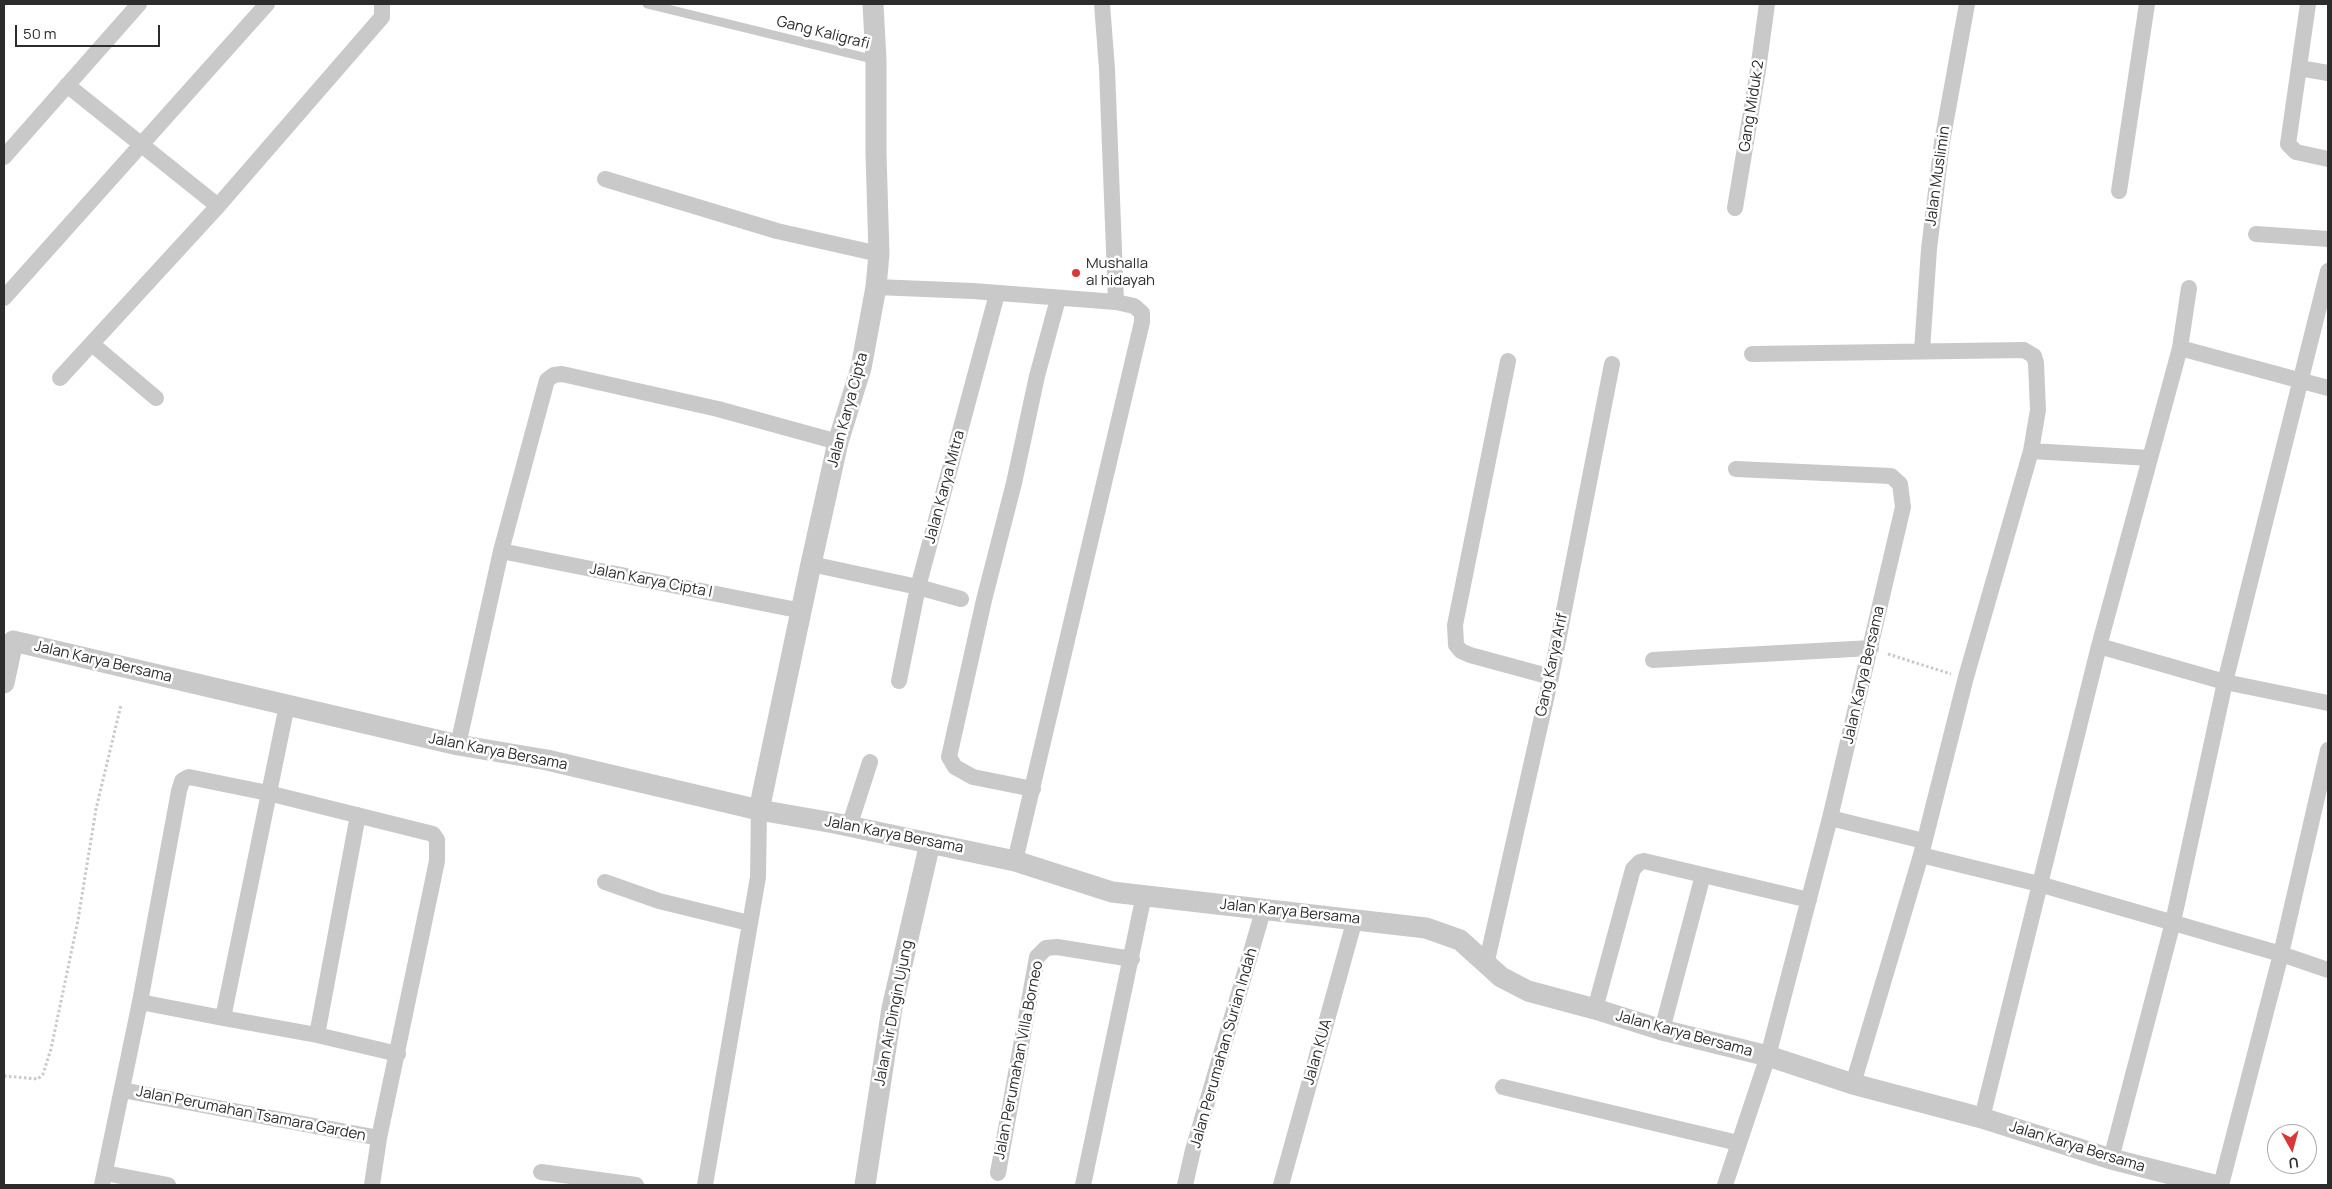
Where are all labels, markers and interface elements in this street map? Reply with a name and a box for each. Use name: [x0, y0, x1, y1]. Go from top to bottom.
street label: Gang Kaligrafi: [775, 13, 871, 53]
scale bar: [18, 15, 162, 47]
text: 50 m: [23, 23, 57, 44]
street label: Gang Miduk 2: [1736, 59, 1768, 153]
street label: Jalan Muslimin: [1922, 125, 1954, 227]
place label: Mushalla al hidayah: [1086, 255, 1155, 290]
marker: Mushalla al hidayah: [1070, 267, 1082, 279]
street label: Jalan Karya Cipta: [824, 351, 872, 469]
street label: Jalan Karya Mitra: [921, 429, 969, 545]
street label: Jalan Karya Cipta I: [588, 560, 714, 602]
street label: Jalan Karya Bersama: [1839, 604, 1889, 746]
street label: Gang Karya Arif: [1532, 612, 1572, 718]
street label: Jalan Karya Bersama: [32, 637, 174, 687]
street label: Jalan Karya Bersama: [427, 730, 569, 774]
street label: Jalan Karya Bersama: [823, 813, 965, 857]
street label: Jalan Karya Bersama: [1219, 896, 1361, 928]
street label: Jalan Air Dingin Ujung: [871, 939, 917, 1087]
street label: Jalan Perumahan Surian Indah: [1187, 946, 1261, 1150]
street label: Jalan Perumahan Villa Borneo: [991, 959, 1047, 1161]
street label: Jalan Karya Bersama: [1614, 1007, 1754, 1061]
street label: Jalan KUA: [1300, 1017, 1336, 1087]
street label: Jalan Perumahan Tsamara Garden: [135, 1083, 367, 1145]
street label: Jalan Karya Bersama: [2007, 1118, 2147, 1176]
north arrow: [2267, 1124, 2317, 1174]
text: U: [2288, 1153, 2300, 1173]

